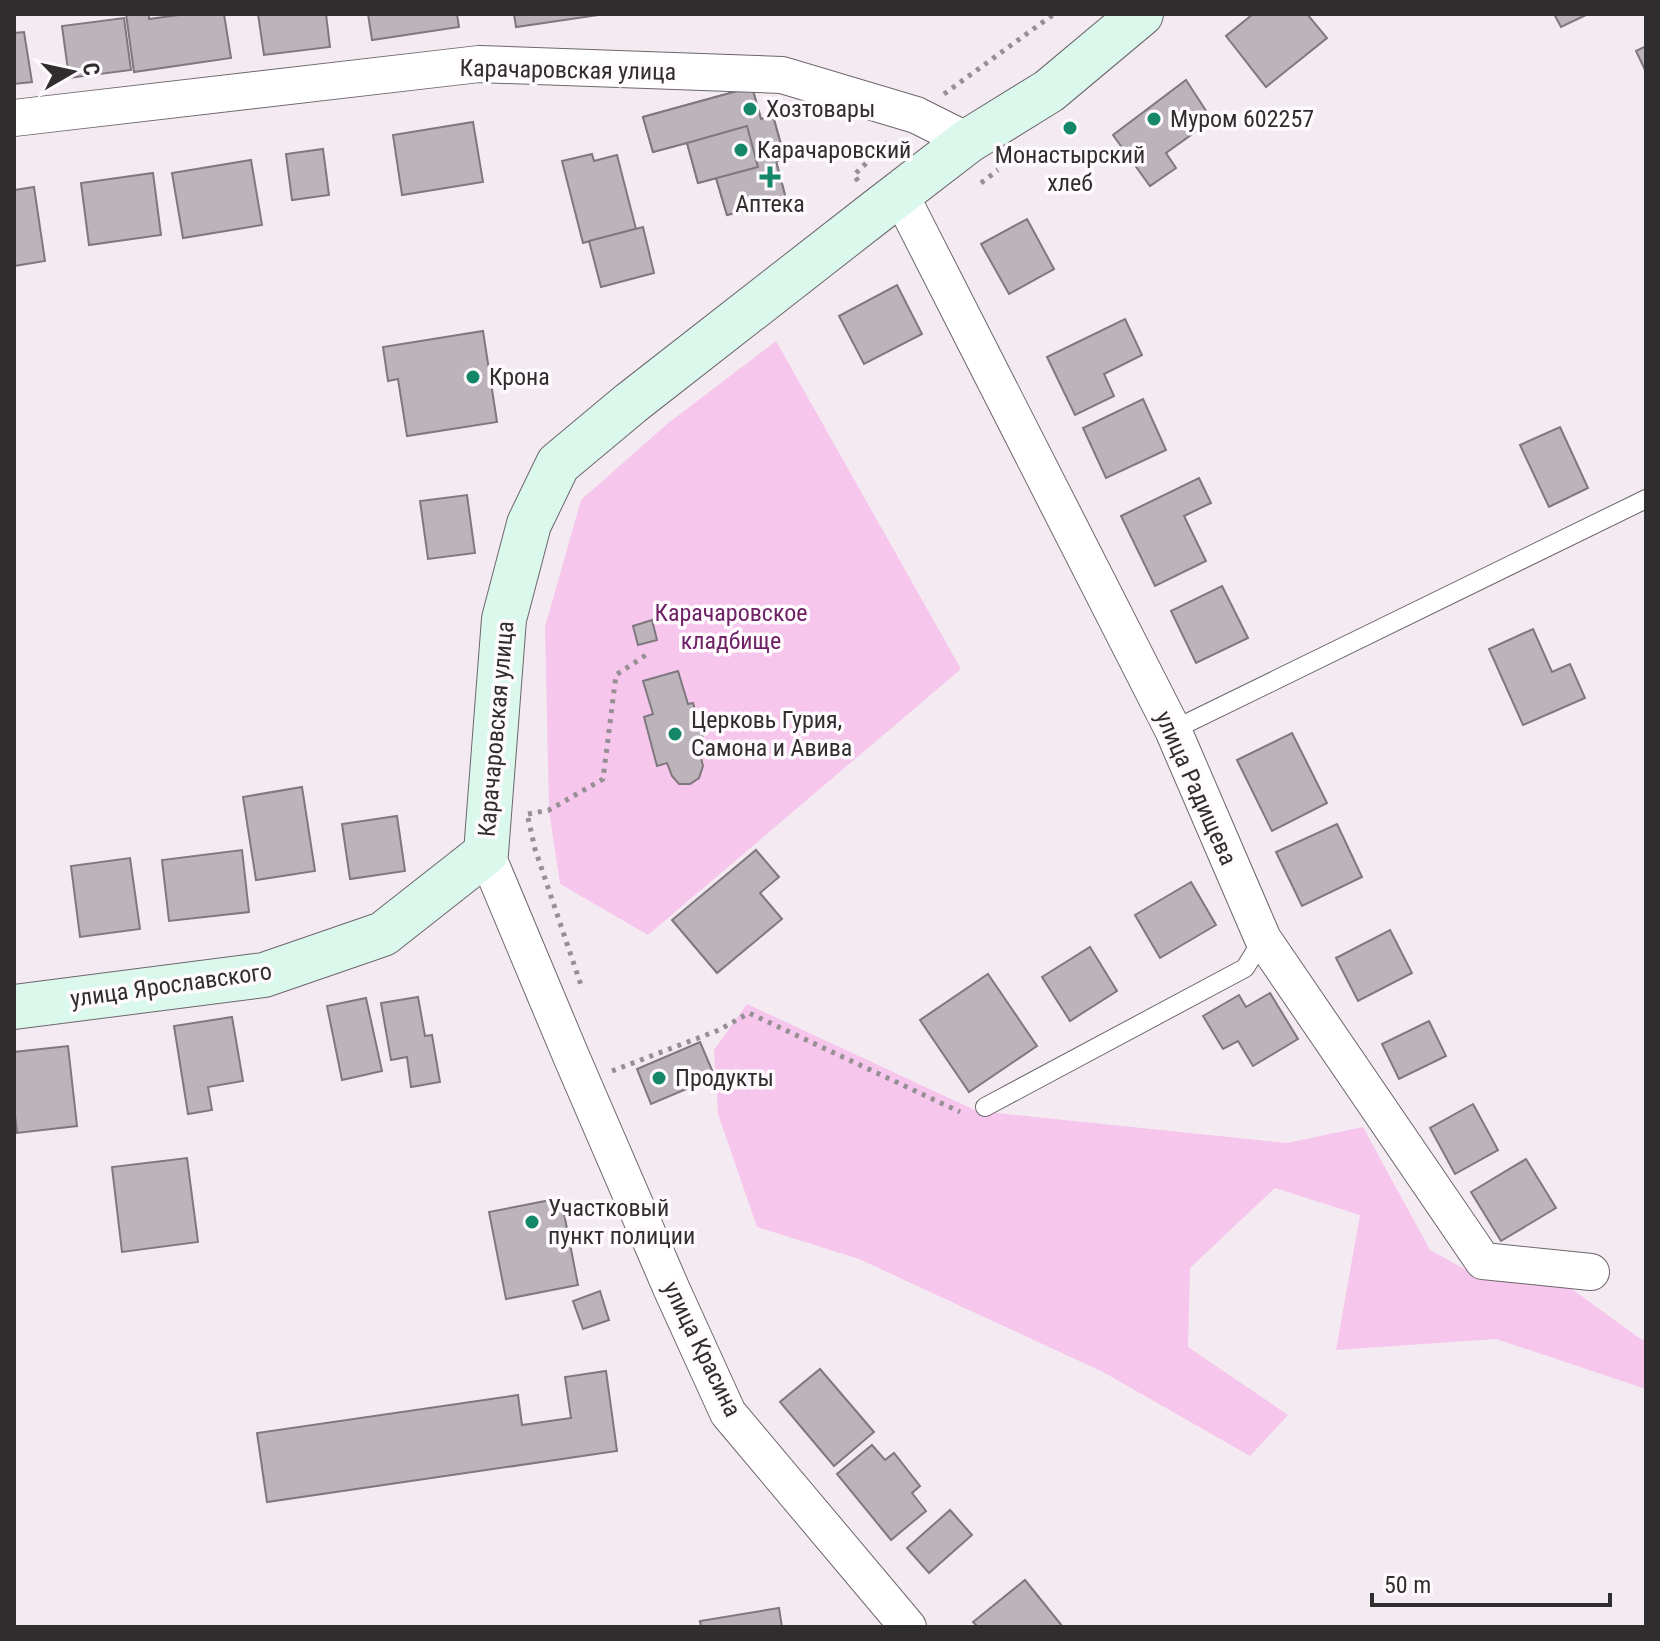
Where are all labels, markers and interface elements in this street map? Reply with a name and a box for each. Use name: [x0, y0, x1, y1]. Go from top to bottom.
north arrow: [32, 32, 112, 112]
street label: Карачаровская улица: [460, 54, 676, 86]
text: С: [78, 61, 105, 77]
place label: Хозтовары: [766, 95, 875, 123]
marker: Хозтовары: [741, 100, 759, 118]
place label: Муром 602257: [1170, 105, 1314, 133]
marker: Муром 602257: [1145, 110, 1163, 128]
marker: Монастырский хлеб: [1061, 119, 1079, 137]
place label: Карачаровский: [757, 136, 911, 164]
marker: Карачаровский: [732, 141, 750, 159]
place label: Монастырский хлеб: [995, 141, 1145, 197]
marker: Аптека: [761, 168, 779, 186]
place label: Аптека: [735, 190, 805, 218]
place label: Крона: [489, 363, 550, 391]
marker: Крона: [464, 368, 482, 386]
park label: Карачаровское кладбище: [655, 599, 807, 655]
street label: Карачаровская улица: [473, 620, 519, 838]
place label: Церковь Гурия, Самона и Авива: [691, 706, 852, 762]
street label: улица Радищева: [1150, 707, 1242, 869]
marker: Церковь Гурия, Самона и Авива: [666, 725, 684, 743]
street label: улица Ярославского: [69, 957, 273, 1013]
place label: Продукты: [675, 1064, 774, 1092]
marker: Продукты: [650, 1069, 668, 1087]
place label: Участковый пункт полиции: [548, 1194, 695, 1250]
marker: Участковый пункт полиции: [523, 1213, 541, 1231]
street label: улица Красина: [657, 1277, 747, 1421]
scale bar: [1372, 1557, 1610, 1607]
text: 50 m: [1384, 1571, 1431, 1599]

